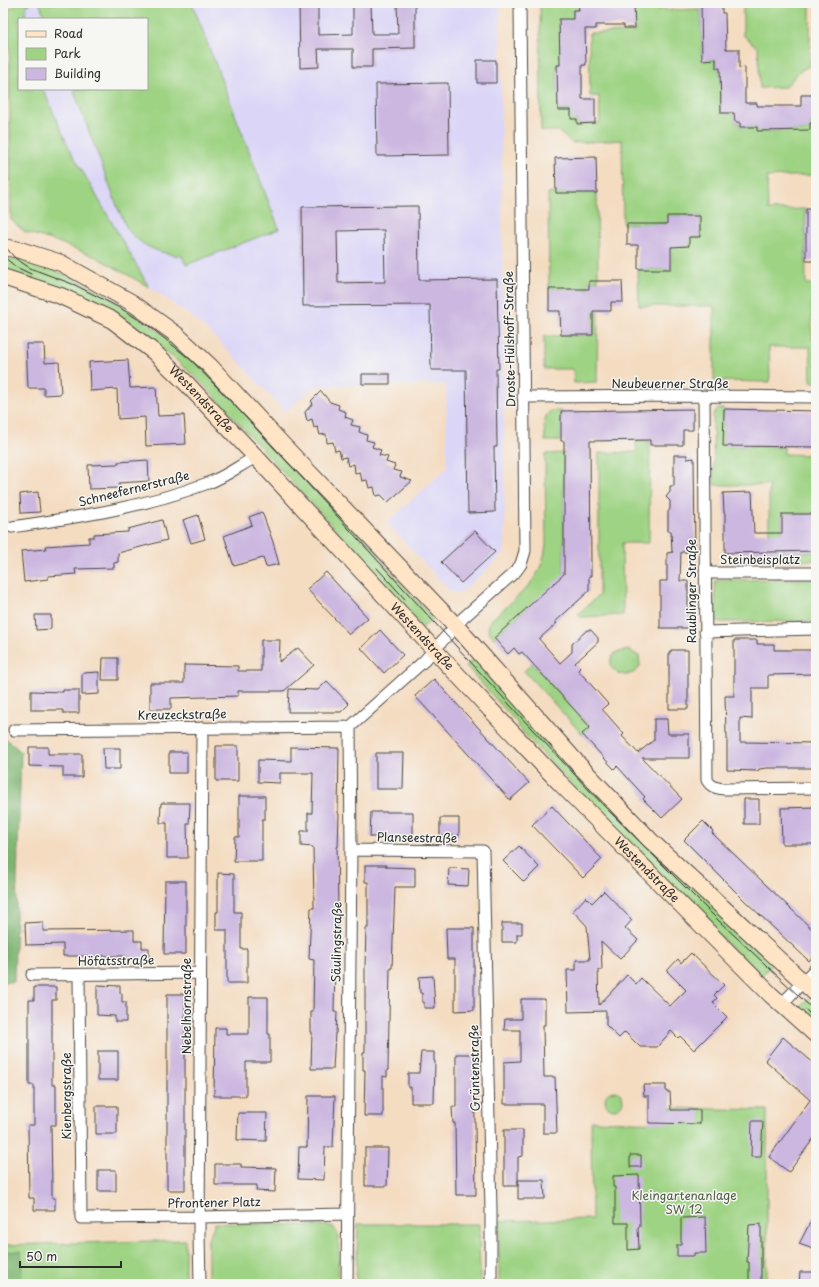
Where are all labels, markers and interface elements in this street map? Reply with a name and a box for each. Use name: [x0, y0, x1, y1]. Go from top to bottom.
legend: [18, 18, 148, 90]
text: Road: [54, 24, 83, 42]
text: Park: [54, 44, 81, 62]
text: Building: [54, 64, 101, 82]
street label: Droste-Hülshoff-Straße: [499, 271, 519, 407]
street label: Westendstraße: [165, 361, 238, 436]
street label: Neubeuerner Straße: [611, 374, 729, 392]
street label: Schneefernerstraße: [76, 466, 191, 511]
street label: Raublinger Straße: [682, 539, 700, 643]
street label: Steinbeisplatz: [720, 550, 800, 568]
street label: Westendstraße: [387, 598, 459, 674]
street label: Kreuzeckstraße: [137, 704, 227, 724]
street label: Planseestraße: [377, 827, 457, 847]
street label: Westendstraße: [610, 832, 684, 906]
street label: Säulingstraße: [326, 902, 346, 982]
street label: Höfatsstraße: [78, 950, 154, 970]
street label: Nebelhornstraße: [177, 958, 195, 1054]
street label: Grüntenstraße: [464, 1025, 484, 1111]
street label: Kienbergstraße: [57, 1052, 75, 1140]
park label: Kleingartenanlage SW 12: [631, 1186, 737, 1218]
street label: Pfrontener Platz: [167, 1192, 261, 1212]
scale bar: [20, 1243, 121, 1269]
text: 50 m: [26, 1247, 57, 1265]

